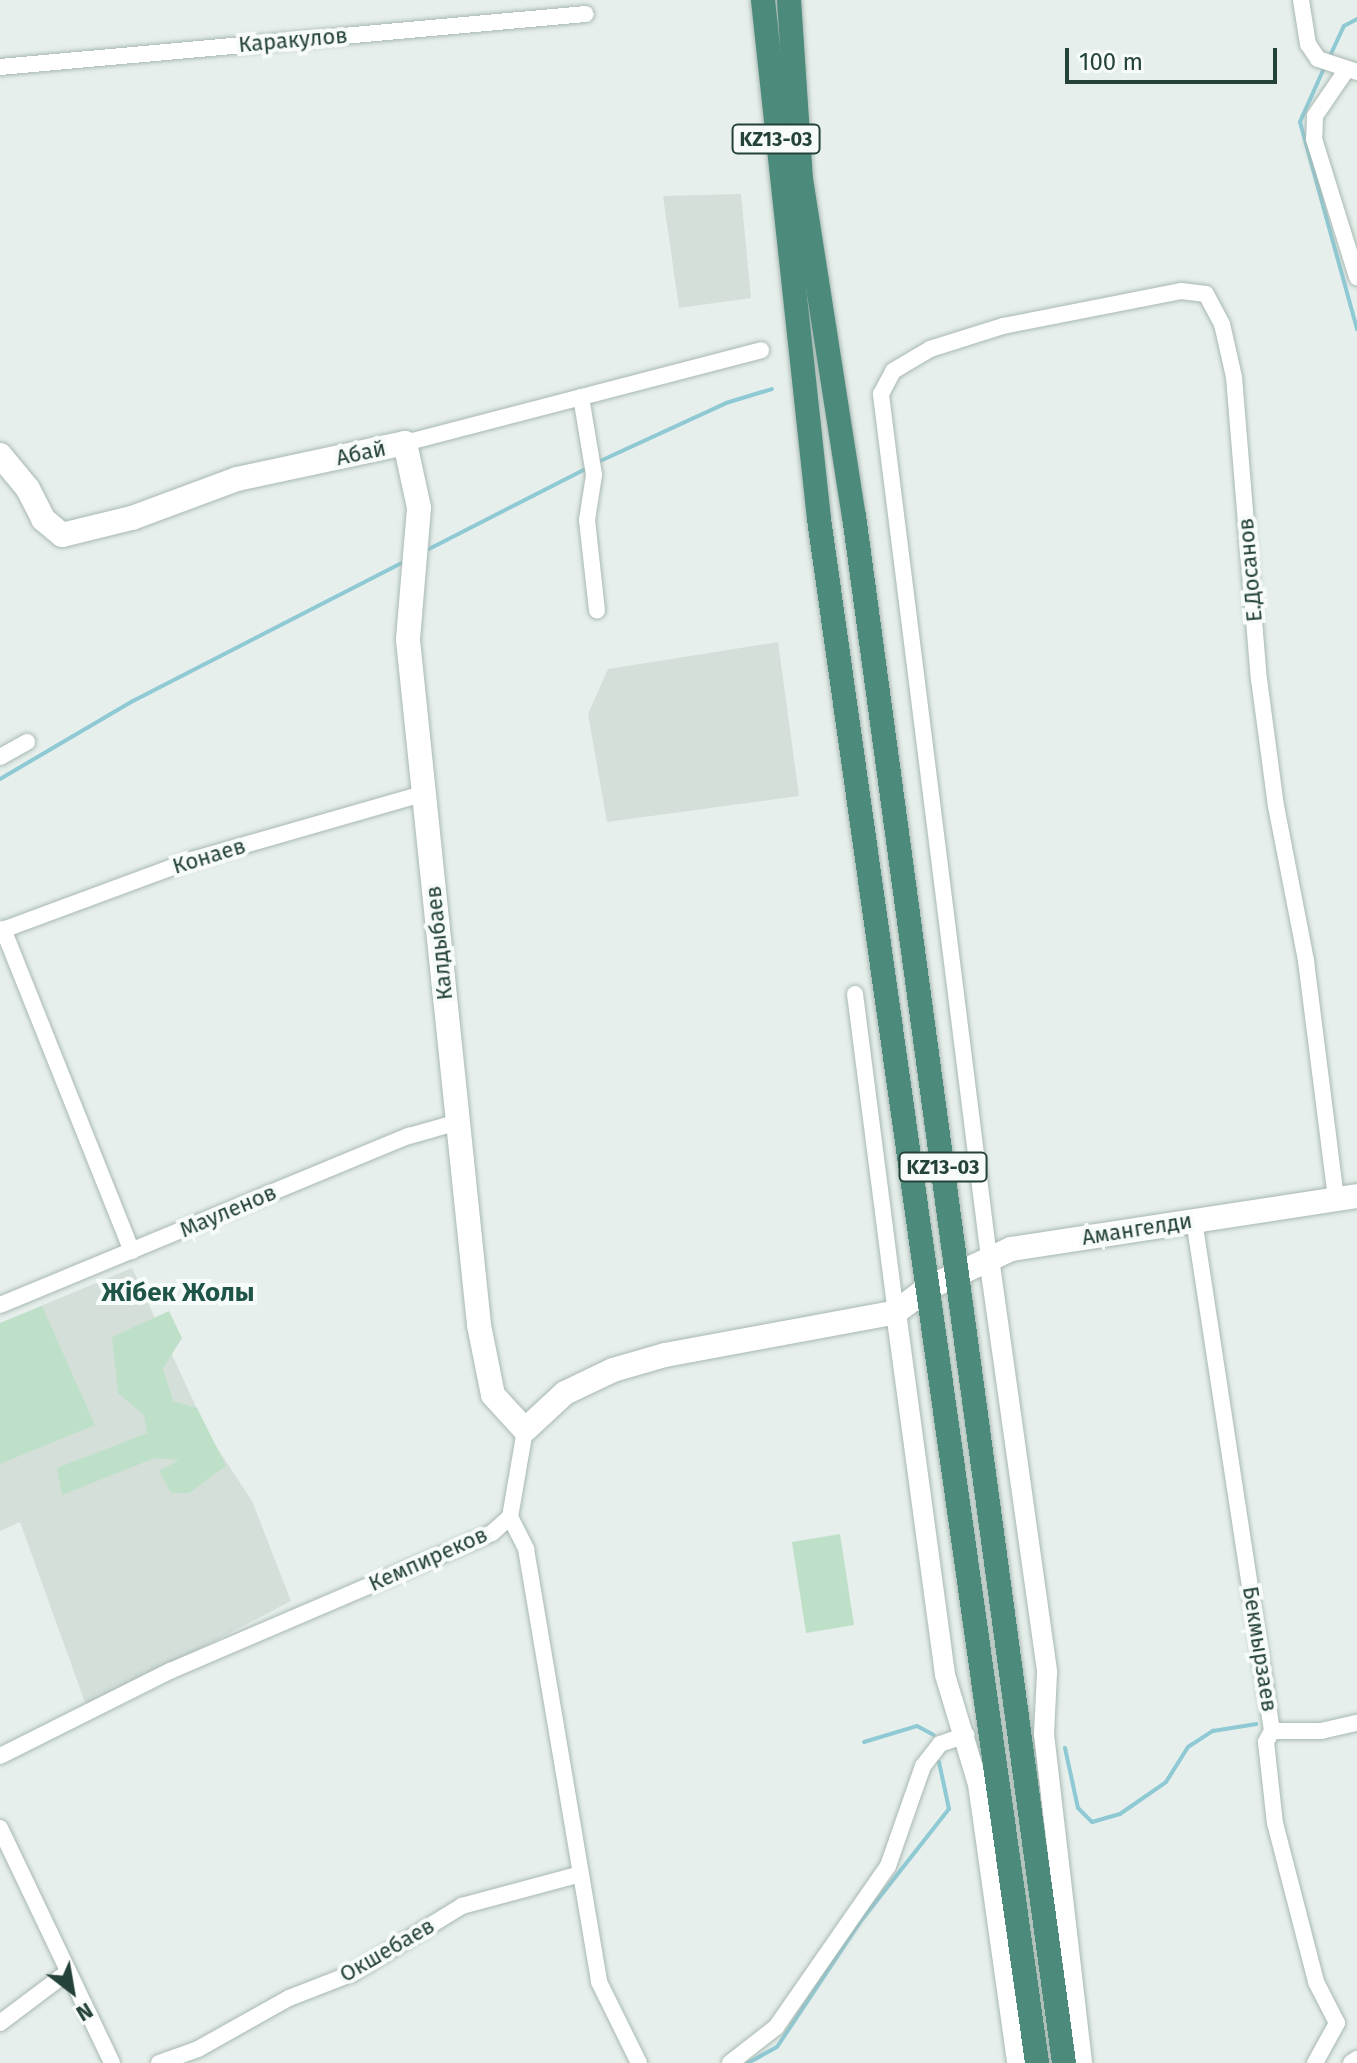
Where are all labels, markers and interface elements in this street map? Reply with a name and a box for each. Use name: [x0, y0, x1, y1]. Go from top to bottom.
street label: Каракулов: [237, 22, 349, 58]
scale bar: [1069, 32, 1281, 82]
text: 100 m: [1079, 48, 1143, 76]
road number: KZ13-03: [730, 123, 822, 155]
street label: Абай: [334, 435, 388, 471]
street label: Е.Досанов: [1232, 517, 1268, 623]
street label: Конаев: [169, 832, 249, 880]
street label: Калдыбаев: [420, 885, 458, 1001]
road number: KZ13-03: [897, 1151, 989, 1183]
street label: Мауленов: [176, 1179, 280, 1243]
street label: Амангелди: [1080, 1207, 1194, 1251]
district label: Жібек Жолы: [101, 1277, 255, 1309]
street label: Кемпиреков: [365, 1521, 491, 1597]
street label: Бекмырзаев: [1237, 1584, 1283, 1714]
street label: Окшебаев: [335, 1912, 439, 1988]
north arrow: [32, 1951, 112, 2031]
text: N: [71, 1997, 98, 2027]

